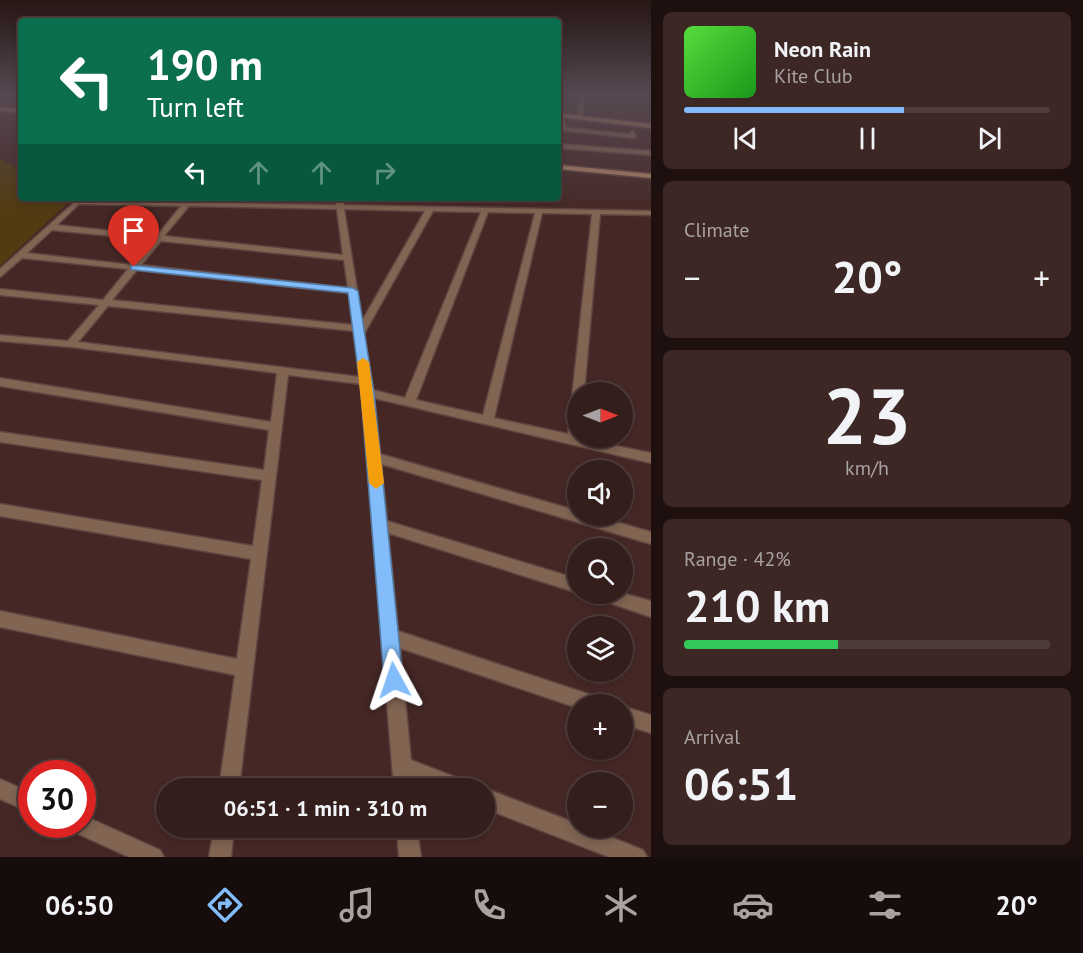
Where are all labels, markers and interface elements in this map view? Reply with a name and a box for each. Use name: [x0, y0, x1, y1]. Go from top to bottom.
text: Neon Rain: [774, 35, 871, 63]
text: 190 m: [147, 37, 263, 92]
icon: left: [48, 42, 126, 120]
text: Kite Club: [774, 63, 852, 89]
text: Turn left: [147, 90, 244, 124]
icon: previous: [729, 122, 762, 155]
icon: pause: [851, 122, 884, 155]
icon: next: [973, 122, 1006, 155]
icon: left: [179, 156, 212, 189]
icon: ahead: [242, 156, 275, 189]
icon: ahead: [305, 156, 338, 189]
icon: right: [368, 156, 401, 189]
pin: [108, 205, 159, 267]
icon: arrive: [117, 214, 150, 247]
text: Climate: [684, 217, 750, 243]
text: 20°: [832, 247, 902, 305]
text: −: [684, 256, 701, 299]
text: +: [1033, 256, 1050, 299]
text: 23: [823, 365, 911, 466]
north arrow: [567, 382, 633, 448]
map controls: [567, 382, 633, 838]
text: km/h: [845, 455, 889, 481]
button: sound: [567, 460, 633, 526]
button: search: [567, 538, 633, 604]
text: Range · 42%: [684, 546, 791, 572]
text: 210 km: [684, 576, 830, 634]
button: layers: [567, 616, 633, 682]
position arrow: [362, 648, 426, 712]
button: +: [567, 694, 633, 760]
text: Arrival: [684, 724, 740, 750]
text: 06:51: [684, 754, 798, 812]
speed limit sign: 30: [18, 760, 96, 838]
button: −: [567, 772, 633, 838]
text: 06:51 · 1 min · 310 m: [224, 794, 427, 822]
icon: directions: [204, 884, 246, 926]
icon: music: [336, 884, 378, 926]
icon: phone: [468, 884, 510, 926]
icon: climate: [600, 884, 642, 926]
icon: car: [732, 884, 774, 926]
icon: filters: [864, 884, 906, 926]
text: 06:50: [45, 888, 114, 922]
text: 20°: [996, 888, 1038, 922]

